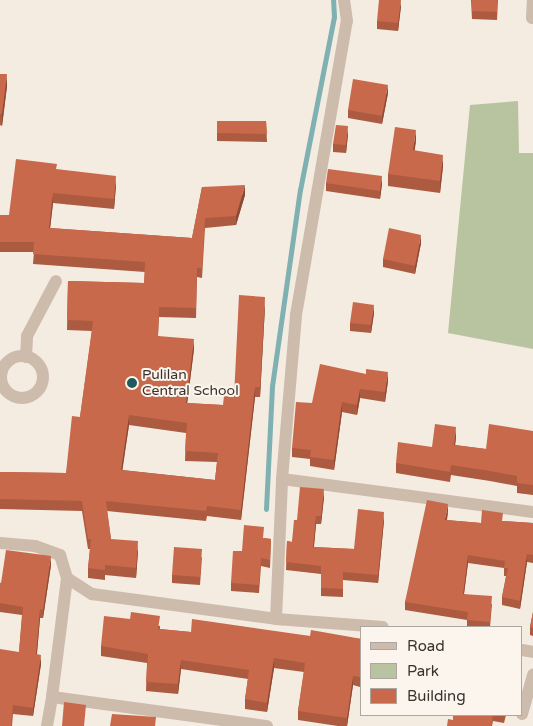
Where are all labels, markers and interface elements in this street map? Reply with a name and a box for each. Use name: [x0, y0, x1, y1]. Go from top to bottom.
place label: Pulilan Central School: [142, 367, 239, 400]
marker: Pulilan Central School: [126, 377, 138, 389]
legend: [360, 626, 523, 716]
text: Road: [407, 637, 445, 655]
text: Park: [407, 662, 439, 680]
text: Building: [407, 687, 466, 705]

